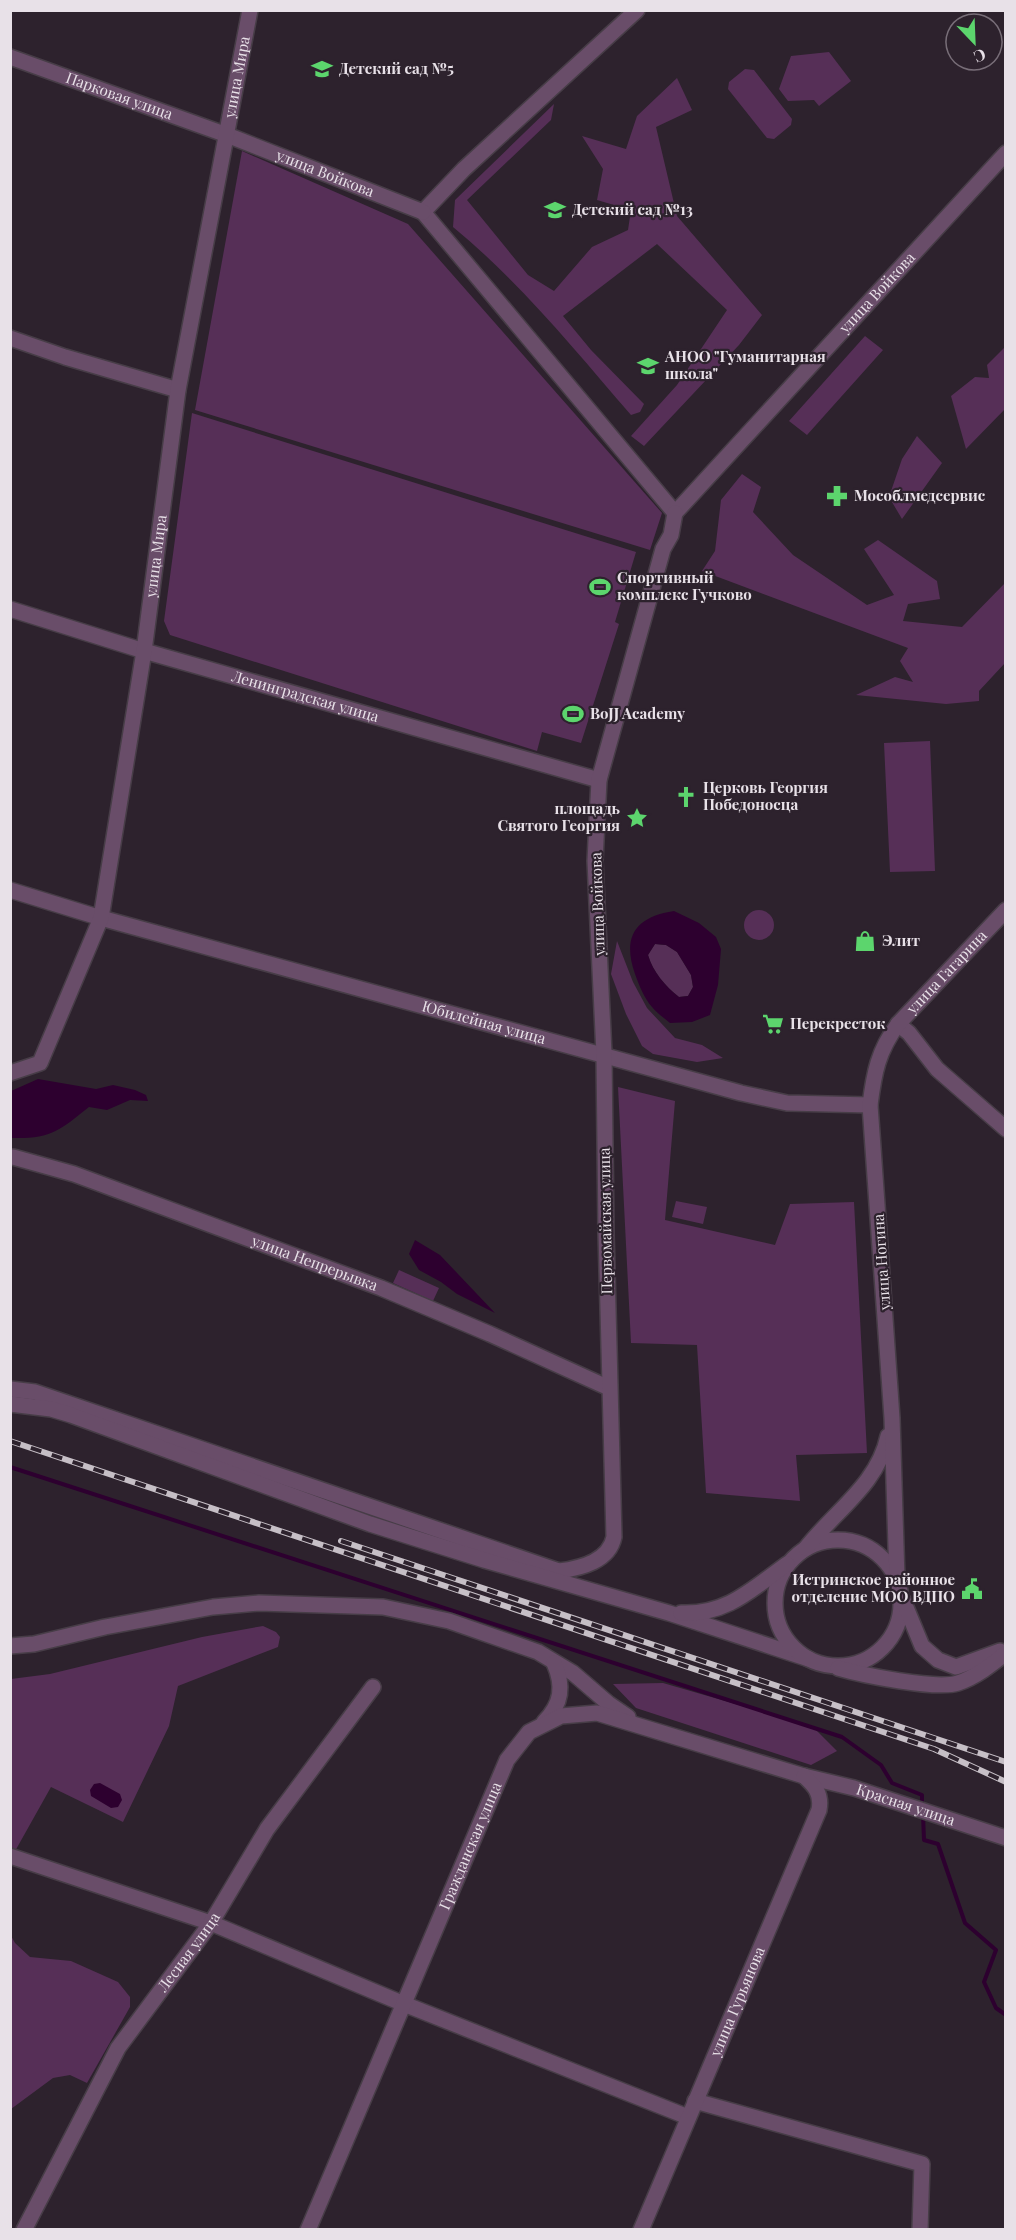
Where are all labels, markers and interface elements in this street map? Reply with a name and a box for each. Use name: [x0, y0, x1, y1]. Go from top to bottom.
north arrow: [944, 12, 1004, 72]
street label: улица Мира: [219, 34, 254, 121]
text: С: [971, 44, 989, 68]
school or university icon: Детский сад №5: [310, 57, 334, 81]
place label: Детский сад №5: [339, 58, 454, 78]
street label: Парковая улица: [63, 67, 176, 124]
street label: улица Войкова: [273, 144, 378, 201]
school or university icon: Детский сад №13: [543, 198, 567, 222]
place label: Детский сад №13: [572, 199, 693, 219]
street label: улица Войкова: [834, 247, 919, 338]
place label: АНОО "Гуманитарная школа": [664, 346, 826, 383]
school or university icon: АНОО "Гуманитарная школа": [636, 354, 660, 378]
pharmacy icon: Мособлмедсервис: [825, 484, 849, 508]
place label: Мособлмедсервис: [854, 485, 986, 505]
street label: улица Мира: [140, 513, 171, 599]
place label: Спортивный комплекс Гучково: [617, 567, 752, 604]
sports icon: Спортивный комплекс Гучково: [588, 575, 612, 599]
street label: Ленинградская улица: [229, 665, 382, 726]
sports icon: BoJJ Academy: [561, 702, 585, 726]
place label: BoJJ Academy: [590, 703, 685, 723]
place label: Церковь Георгия Победоносца: [703, 777, 828, 814]
church icon: Церковь Георгия Победоносца: [674, 785, 698, 809]
place label: площадь Святого Георгия: [497, 798, 621, 835]
place icon: площадь Святого Георгия: [625, 806, 649, 830]
street label: улица Войкова: [585, 851, 609, 957]
street label: улица Гагарина: [901, 925, 991, 1019]
shop icon: Элит: [853, 929, 877, 953]
place label: Элит: [882, 930, 920, 950]
street label: Юбилейная улица: [420, 995, 549, 1048]
supermarket icon: Перекресток: [761, 1012, 785, 1036]
place label: Перекресток: [790, 1013, 886, 1033]
street label: Первомайская улица: [594, 1147, 616, 1295]
street label: улица Ногина: [868, 1213, 894, 1312]
street label: улица Непрерывка: [248, 1230, 381, 1295]
place label: Истринское районное отделение МОО ВДПО: [792, 1569, 955, 1606]
public building icon: Истринское районное отделение МОО ВДПО: [960, 1577, 984, 1601]
street label: Гражданская улица: [434, 1778, 506, 1913]
street label: Красная улица: [854, 1778, 958, 1830]
street label: Лесная улица: [152, 1908, 224, 1996]
street label: улица Гурьянова: [704, 1943, 769, 2060]

